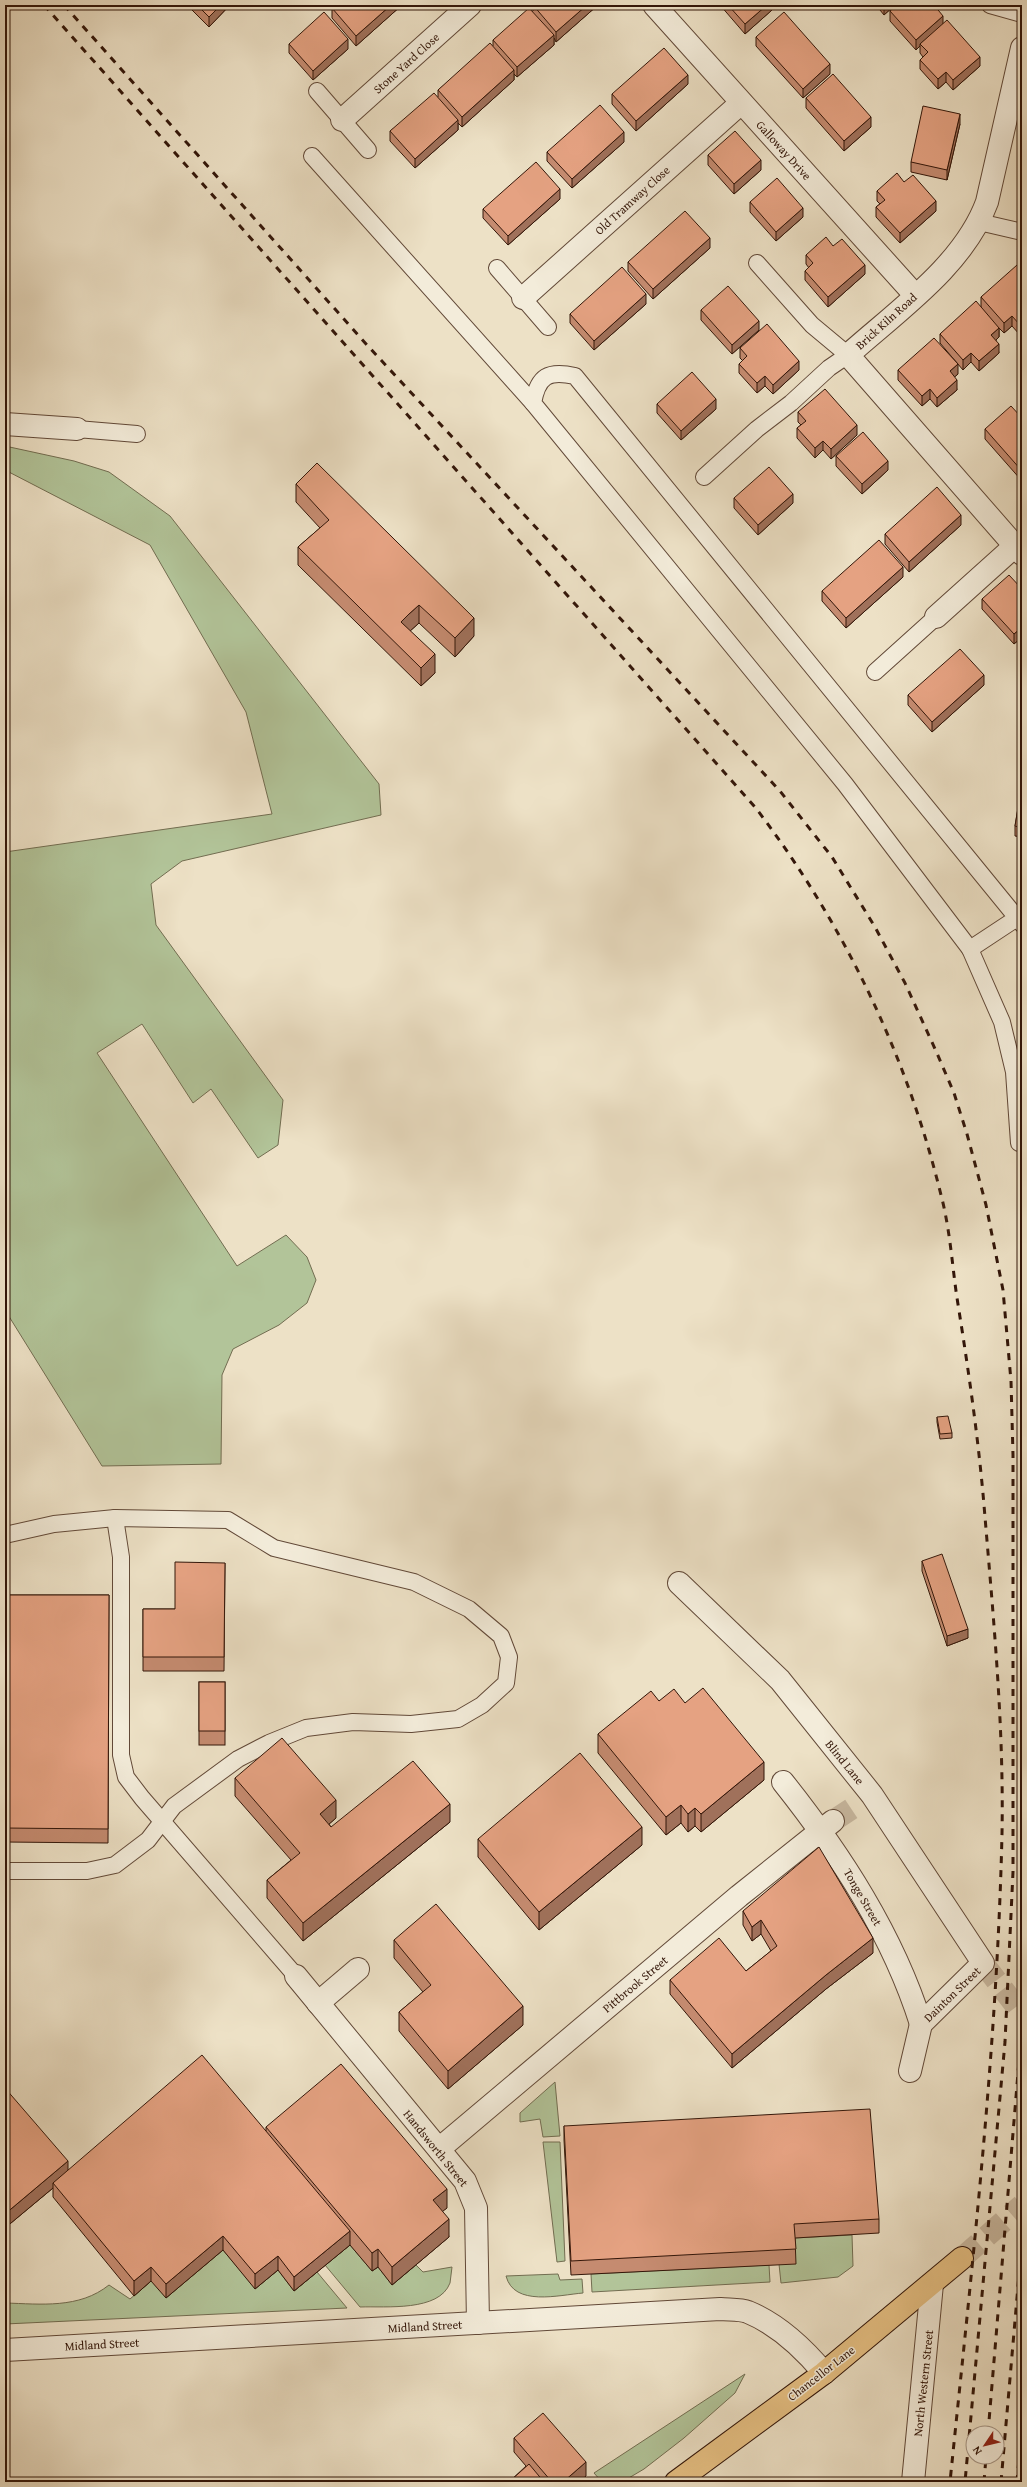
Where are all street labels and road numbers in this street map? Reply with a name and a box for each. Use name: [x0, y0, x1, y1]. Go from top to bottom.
street label: Stone Yard Close: [369, 28, 443, 97]
street label: Galloway Drive: [753, 116, 816, 184]
street label: Old Tramway Close: [591, 161, 674, 238]
street label: Brick Kiln Road: [852, 288, 921, 353]
street label: Blind Lane: [822, 1736, 869, 1788]
street label: Tonge Street: [840, 1865, 887, 1929]
street label: Pittbrook Street: [599, 1951, 672, 2016]
street label: Dainton Street: [920, 1962, 985, 2026]
street label: Handsworth Street: [400, 2106, 473, 2191]
street label: Midland Street: [387, 2316, 464, 2336]
street label: North Western Street: [909, 2328, 937, 2437]
street label: Midland Street: [64, 2334, 141, 2354]
street label: Chancellor Lane: [784, 2341, 858, 2405]

